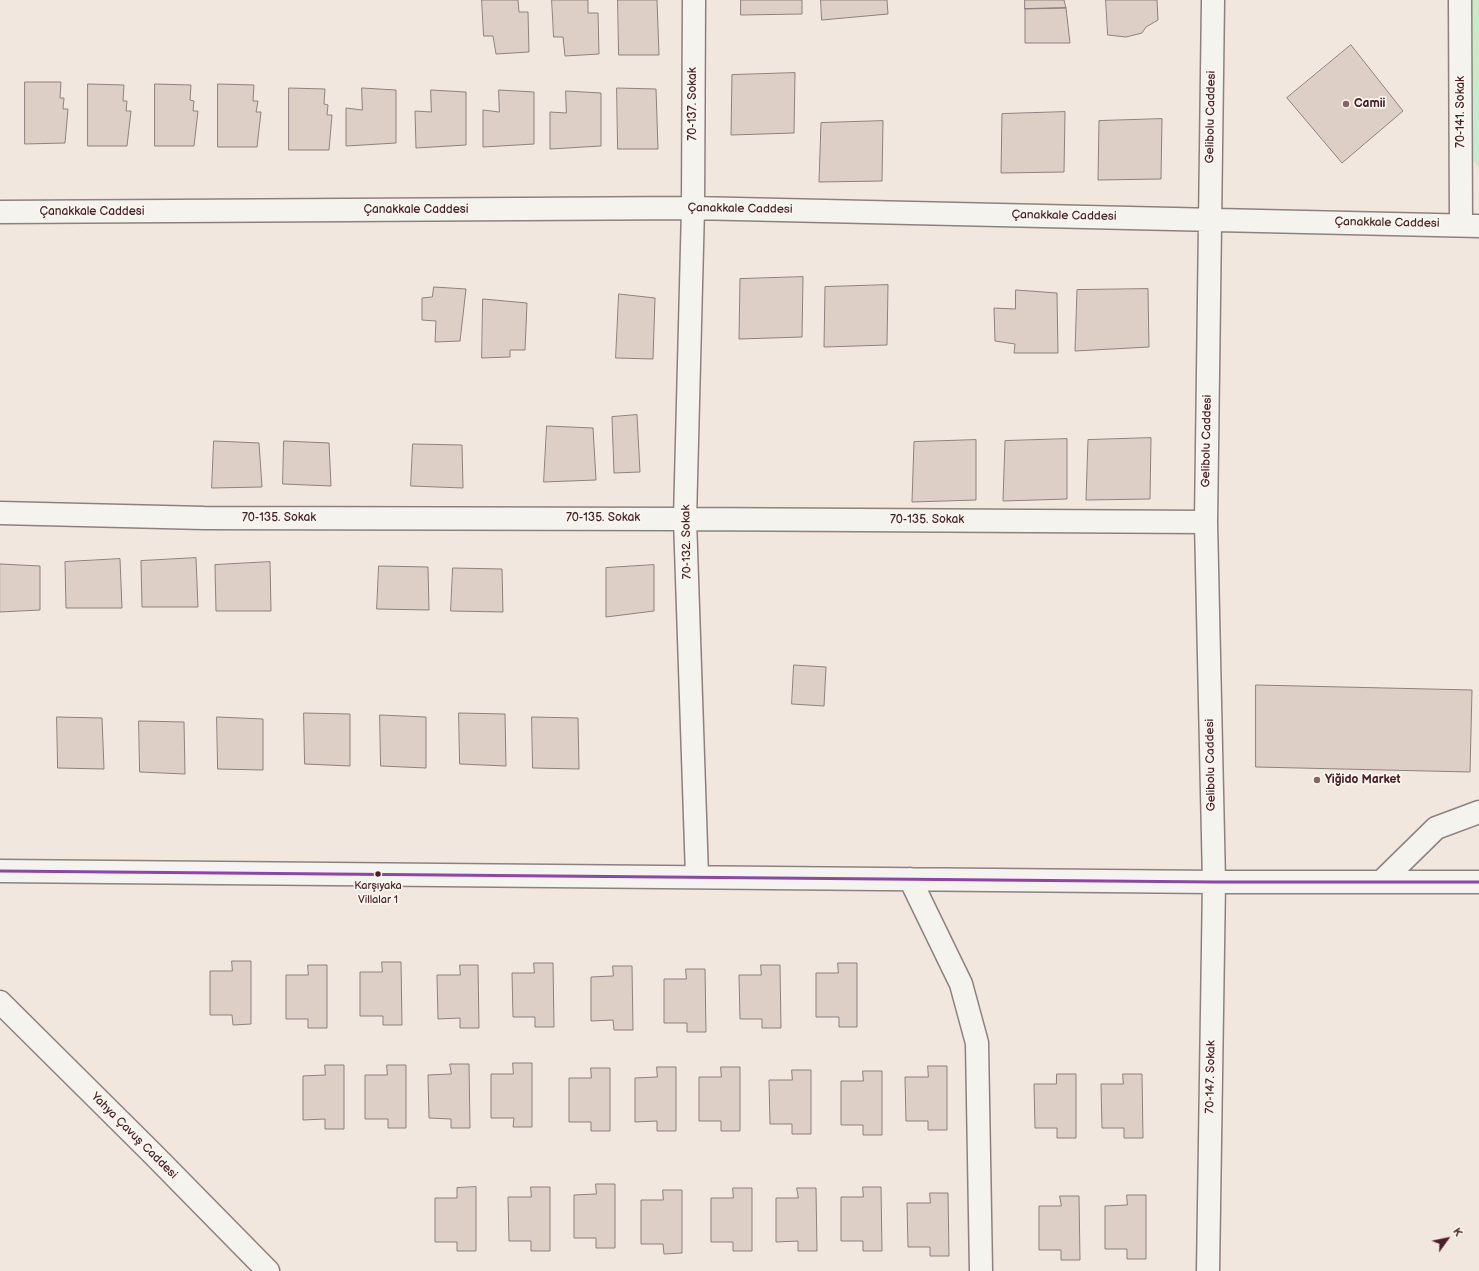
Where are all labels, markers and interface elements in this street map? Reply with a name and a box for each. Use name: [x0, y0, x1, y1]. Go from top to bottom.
street label: 70-137. Sokak: [686, 67, 700, 141]
street label: Gelibolu Caddesi: [1203, 71, 1219, 163]
street label: 70-141. Sokak: [1454, 76, 1468, 148]
place label: Camii: [1354, 97, 1386, 111]
marker: Camii: [1341, 99, 1351, 109]
street label: Çanakkale Caddesi: [687, 201, 793, 217]
street label: Çanakkale Caddesi: [363, 203, 469, 217]
street label: Çanakkale Caddesi: [39, 205, 145, 219]
street label: Çanakkale Caddesi: [1011, 208, 1117, 224]
street label: Çanakkale Caddesi: [1334, 215, 1440, 231]
street label: Gelibolu Caddesi: [1199, 395, 1215, 487]
street label: 70-132. Sokak: [679, 505, 695, 579]
street label: 70-135. Sokak: [242, 511, 316, 525]
street label: 70-135. Sokak: [566, 511, 640, 525]
street label: 70-135. Sokak: [890, 513, 964, 527]
street label: Gelibolu Caddesi: [1203, 719, 1219, 811]
place label: Yiğido Market: [1325, 773, 1400, 787]
marker: Yiğido Market: [1312, 775, 1322, 785]
marker: Karşıyaka Villalar 1: [373, 869, 383, 879]
place label: Karşıyaka Villalar 1: [354, 879, 402, 905]
street label: 70-147. Sokak: [1203, 1040, 1219, 1114]
street label: Yahya Çavuş Caddesi: [88, 1090, 180, 1182]
north arrow: [1427, 1219, 1467, 1259]
text: K: [1450, 1226, 1465, 1239]

